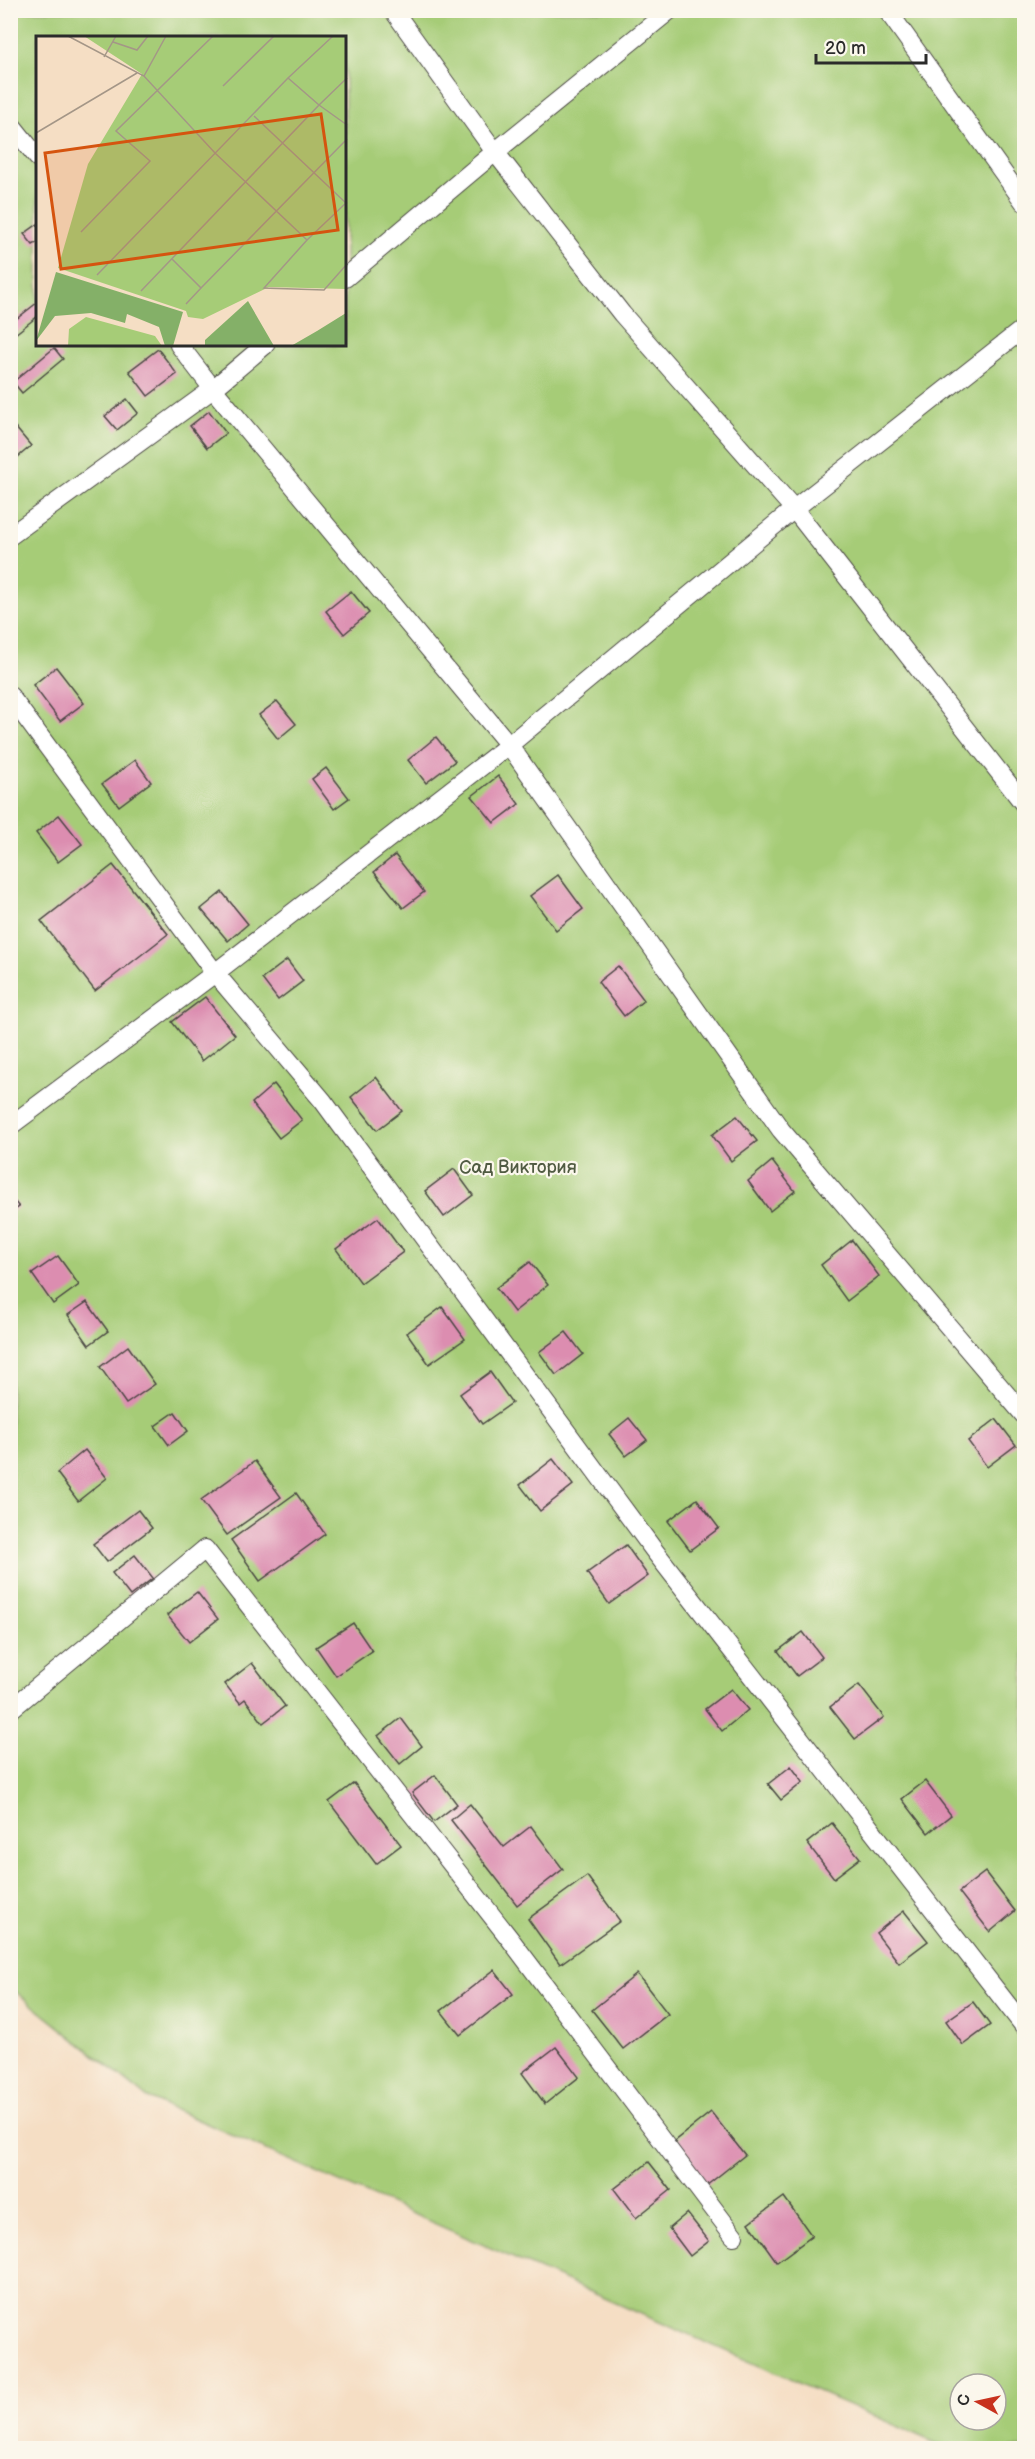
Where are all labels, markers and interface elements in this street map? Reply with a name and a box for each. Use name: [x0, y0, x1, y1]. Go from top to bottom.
scale bar: [816, 27, 926, 65]
inset map: [36, 36, 346, 346]
text: 20 m: [825, 38, 866, 59]
park label: Сад Виктория: [459, 1157, 577, 1178]
north arrow: [948, 2372, 1008, 2432]
text: С: [954, 2393, 975, 2407]

